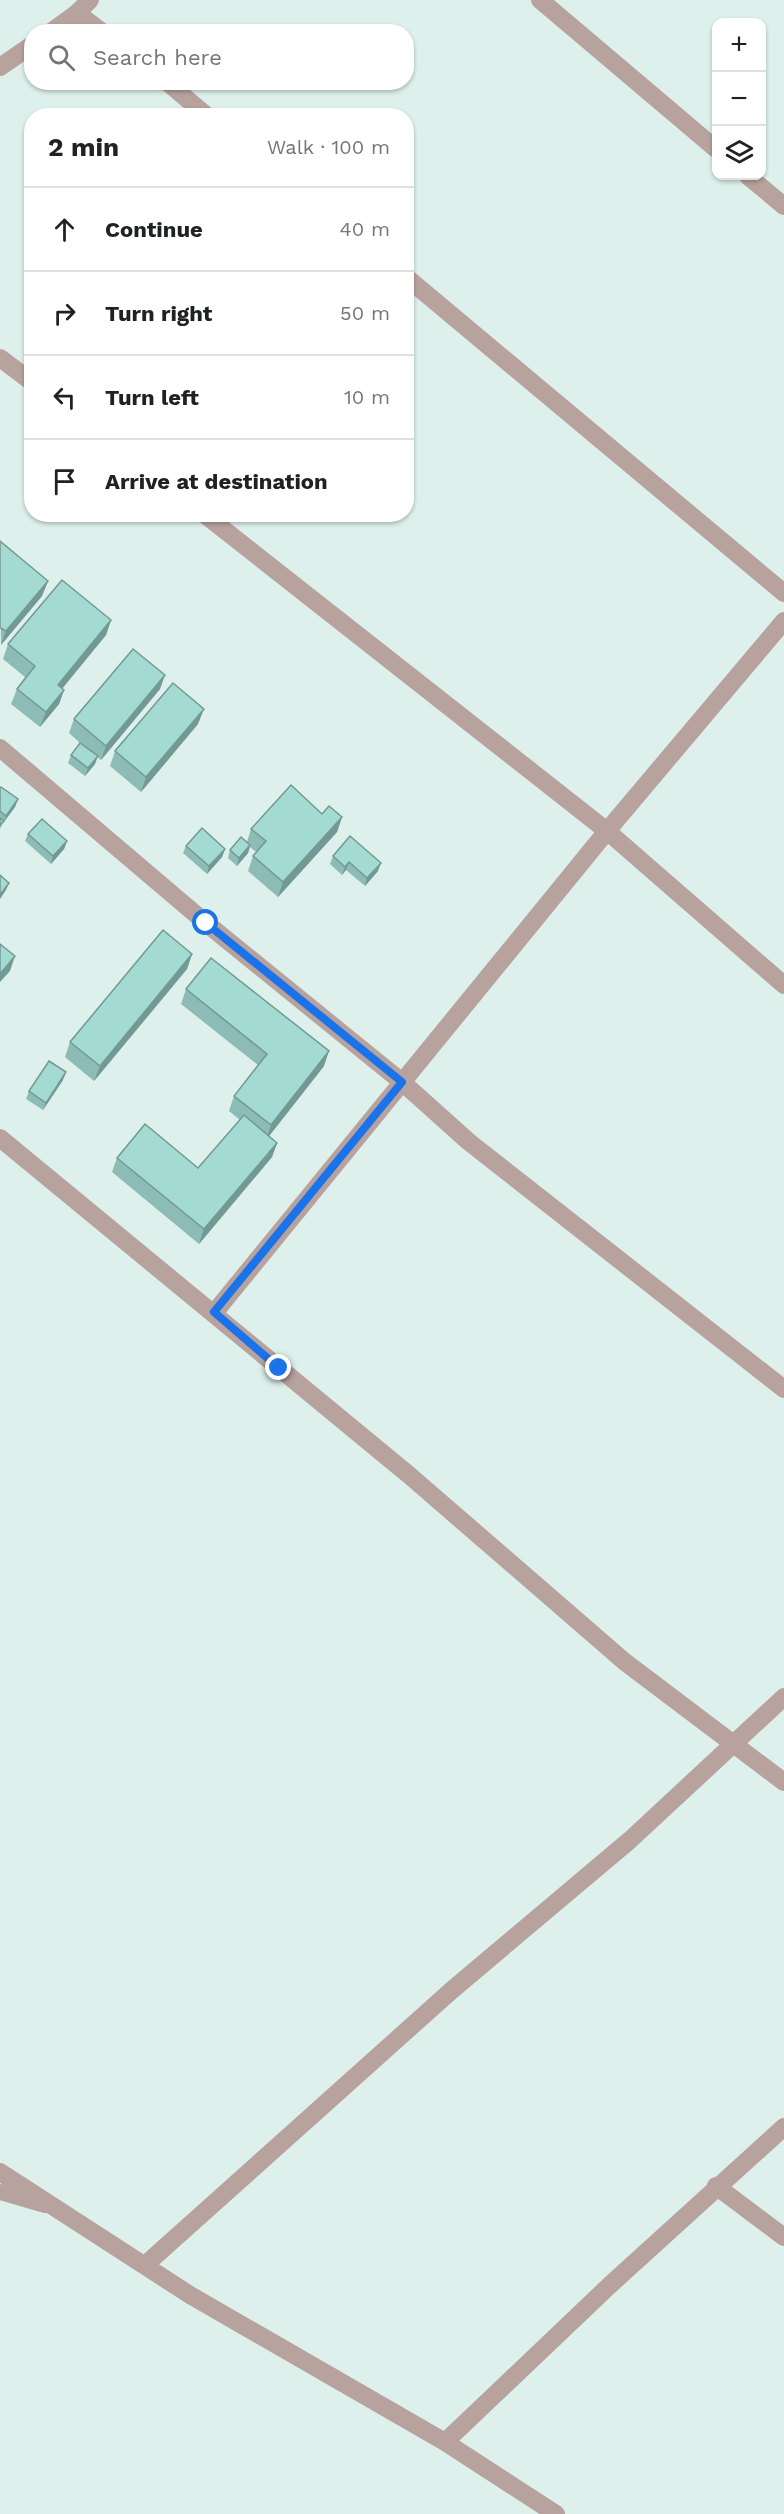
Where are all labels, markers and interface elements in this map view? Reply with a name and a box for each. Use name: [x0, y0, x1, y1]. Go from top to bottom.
map controls: [712, 18, 766, 180]
button: +: [712, 18, 766, 72]
search box: [24, 24, 414, 90]
icon: search: [45, 41, 78, 74]
text: Search here: [93, 45, 222, 70]
button: −: [712, 72, 766, 126]
button: layers: [712, 126, 766, 180]
text: 2 min: [48, 132, 119, 162]
text: Walk · 100 m: [267, 135, 390, 159]
icon: ahead: [48, 213, 81, 246]
text: Continue: [105, 217, 203, 242]
text: 40 m: [339, 217, 390, 241]
icon: right: [48, 297, 81, 330]
text: Turn right: [105, 301, 212, 326]
text: 50 m: [340, 301, 390, 325]
icon: left: [48, 381, 81, 414]
text: Turn left: [105, 385, 199, 410]
text: 10 m: [344, 385, 390, 409]
icon: arrive: [48, 465, 81, 498]
text: Arrive at destination: [105, 469, 328, 494]
route start: [192, 909, 218, 935]
route end: [265, 1354, 291, 1380]

